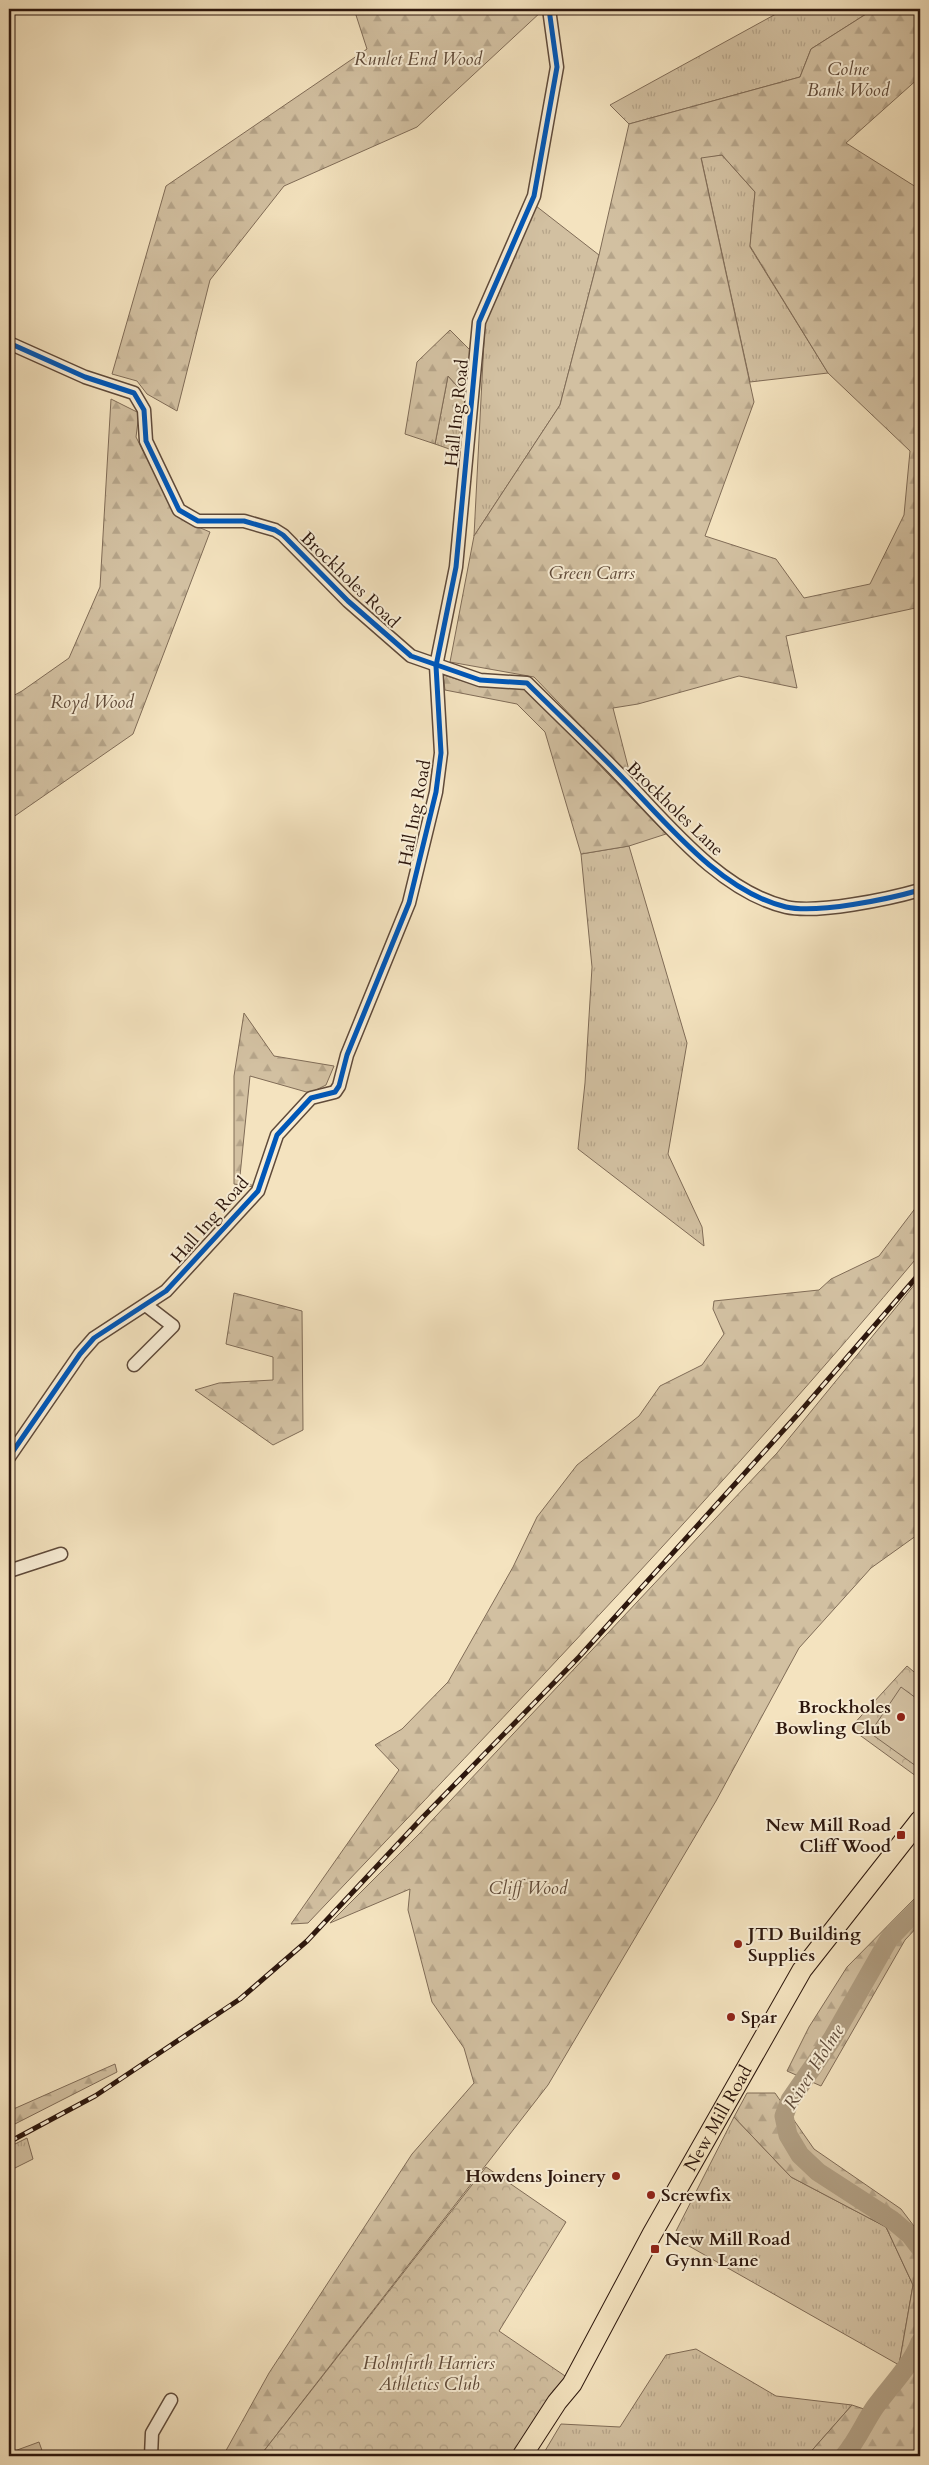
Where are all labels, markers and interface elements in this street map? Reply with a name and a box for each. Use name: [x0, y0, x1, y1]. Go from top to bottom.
park label: Runlet End Wood: [354, 47, 483, 72]
park label: Colne Bank Wood: [807, 57, 891, 103]
street label: Hall Ing Road: [439, 358, 475, 468]
street label: Brockholes Road: [295, 526, 405, 634]
park label: Green Carrs: [549, 561, 635, 586]
park label: Royd Wood: [50, 690, 135, 715]
street label: Brockholes Lane: [621, 756, 729, 862]
street label: Hall Ing Road: [392, 757, 438, 868]
street label: Hall Ing Road: [165, 1171, 255, 1269]
place label: Brockholes Bowling Club: [775, 1695, 891, 1741]
marker: Brockholes Bowling Club: [895, 1711, 907, 1723]
place label: New Mill Road Cliff Wood: [765, 1813, 892, 1859]
marker: New Mill Road Cliff Wood: [895, 1829, 907, 1841]
park label: Cliff Wood: [489, 1876, 569, 1901]
place label: JTD Building Supplies: [745, 1922, 861, 1968]
marker: JTD Building Supplies: [732, 1938, 744, 1950]
place label: Spar: [741, 2005, 778, 2030]
marker: Spar: [725, 2011, 737, 2023]
water label: River Holme: [777, 2019, 851, 2115]
street label: New Mill Road: [678, 2060, 758, 2176]
place label: Howdens Joinery: [465, 2164, 607, 2189]
marker: Howdens Joinery: [610, 2170, 622, 2182]
place label: Screwfix: [661, 2183, 731, 2208]
marker: Screwfix: [645, 2189, 657, 2201]
place label: New Mill Road Gynn Lane: [665, 2227, 791, 2273]
marker: New Mill Road Gynn Lane: [649, 2243, 661, 2255]
park label: Holmfirth Harriers Athletics Club: [363, 2351, 495, 2397]

